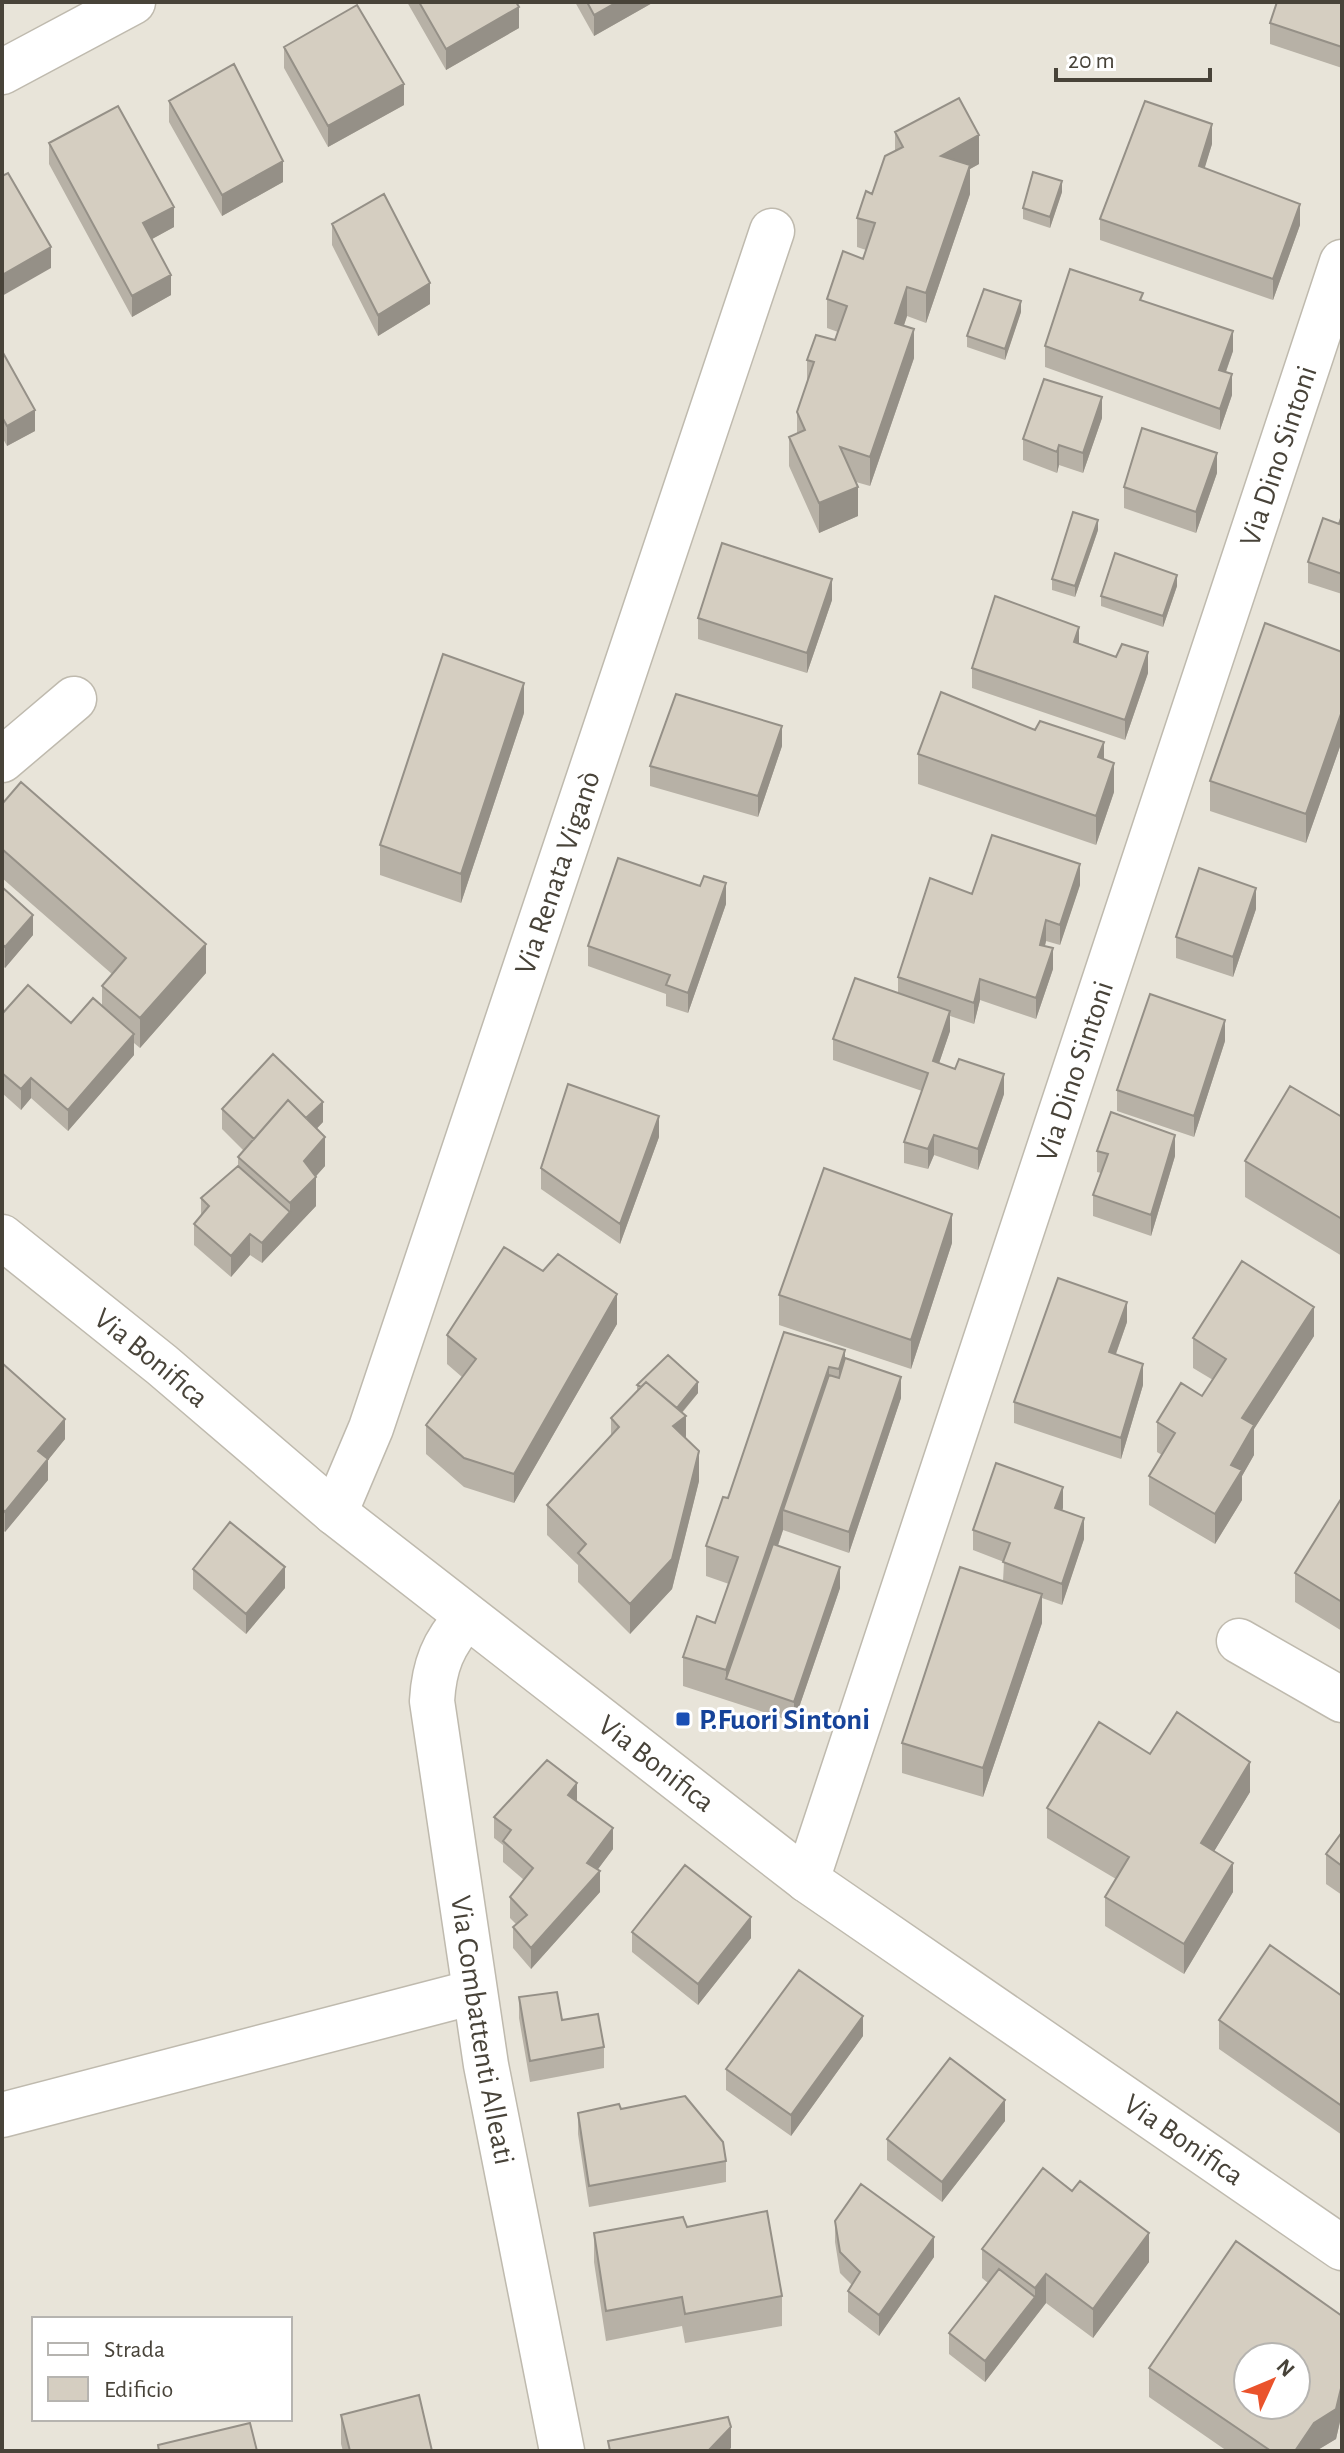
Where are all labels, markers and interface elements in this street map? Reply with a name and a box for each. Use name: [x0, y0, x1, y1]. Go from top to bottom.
scale bar: [1056, 32, 1210, 82]
text: 20 m: [1068, 49, 1115, 73]
street label: Via Dino Sintoni: [1235, 362, 1323, 550]
street label: Via Renata Viganò: [510, 767, 606, 978]
street label: Via Dino Sintoni: [1032, 977, 1119, 1165]
street label: Via Bonifica: [88, 1303, 214, 1414]
place label: P.Fuori Sintoni: [699, 1705, 870, 1735]
street label: Via Bonifica: [592, 1710, 720, 1818]
marker: P.Fuori Sintoni: [674, 1710, 692, 1728]
street label: Via Combattenti Alleati: [445, 1893, 519, 2167]
street label: Via Bonifica: [1118, 2089, 1249, 2192]
legend: [32, 2317, 292, 2421]
text: Strada: [104, 2338, 165, 2362]
north arrow: [1232, 2341, 1312, 2421]
text: N: [1272, 2355, 1299, 2381]
text: Edificio: [104, 2378, 173, 2402]

